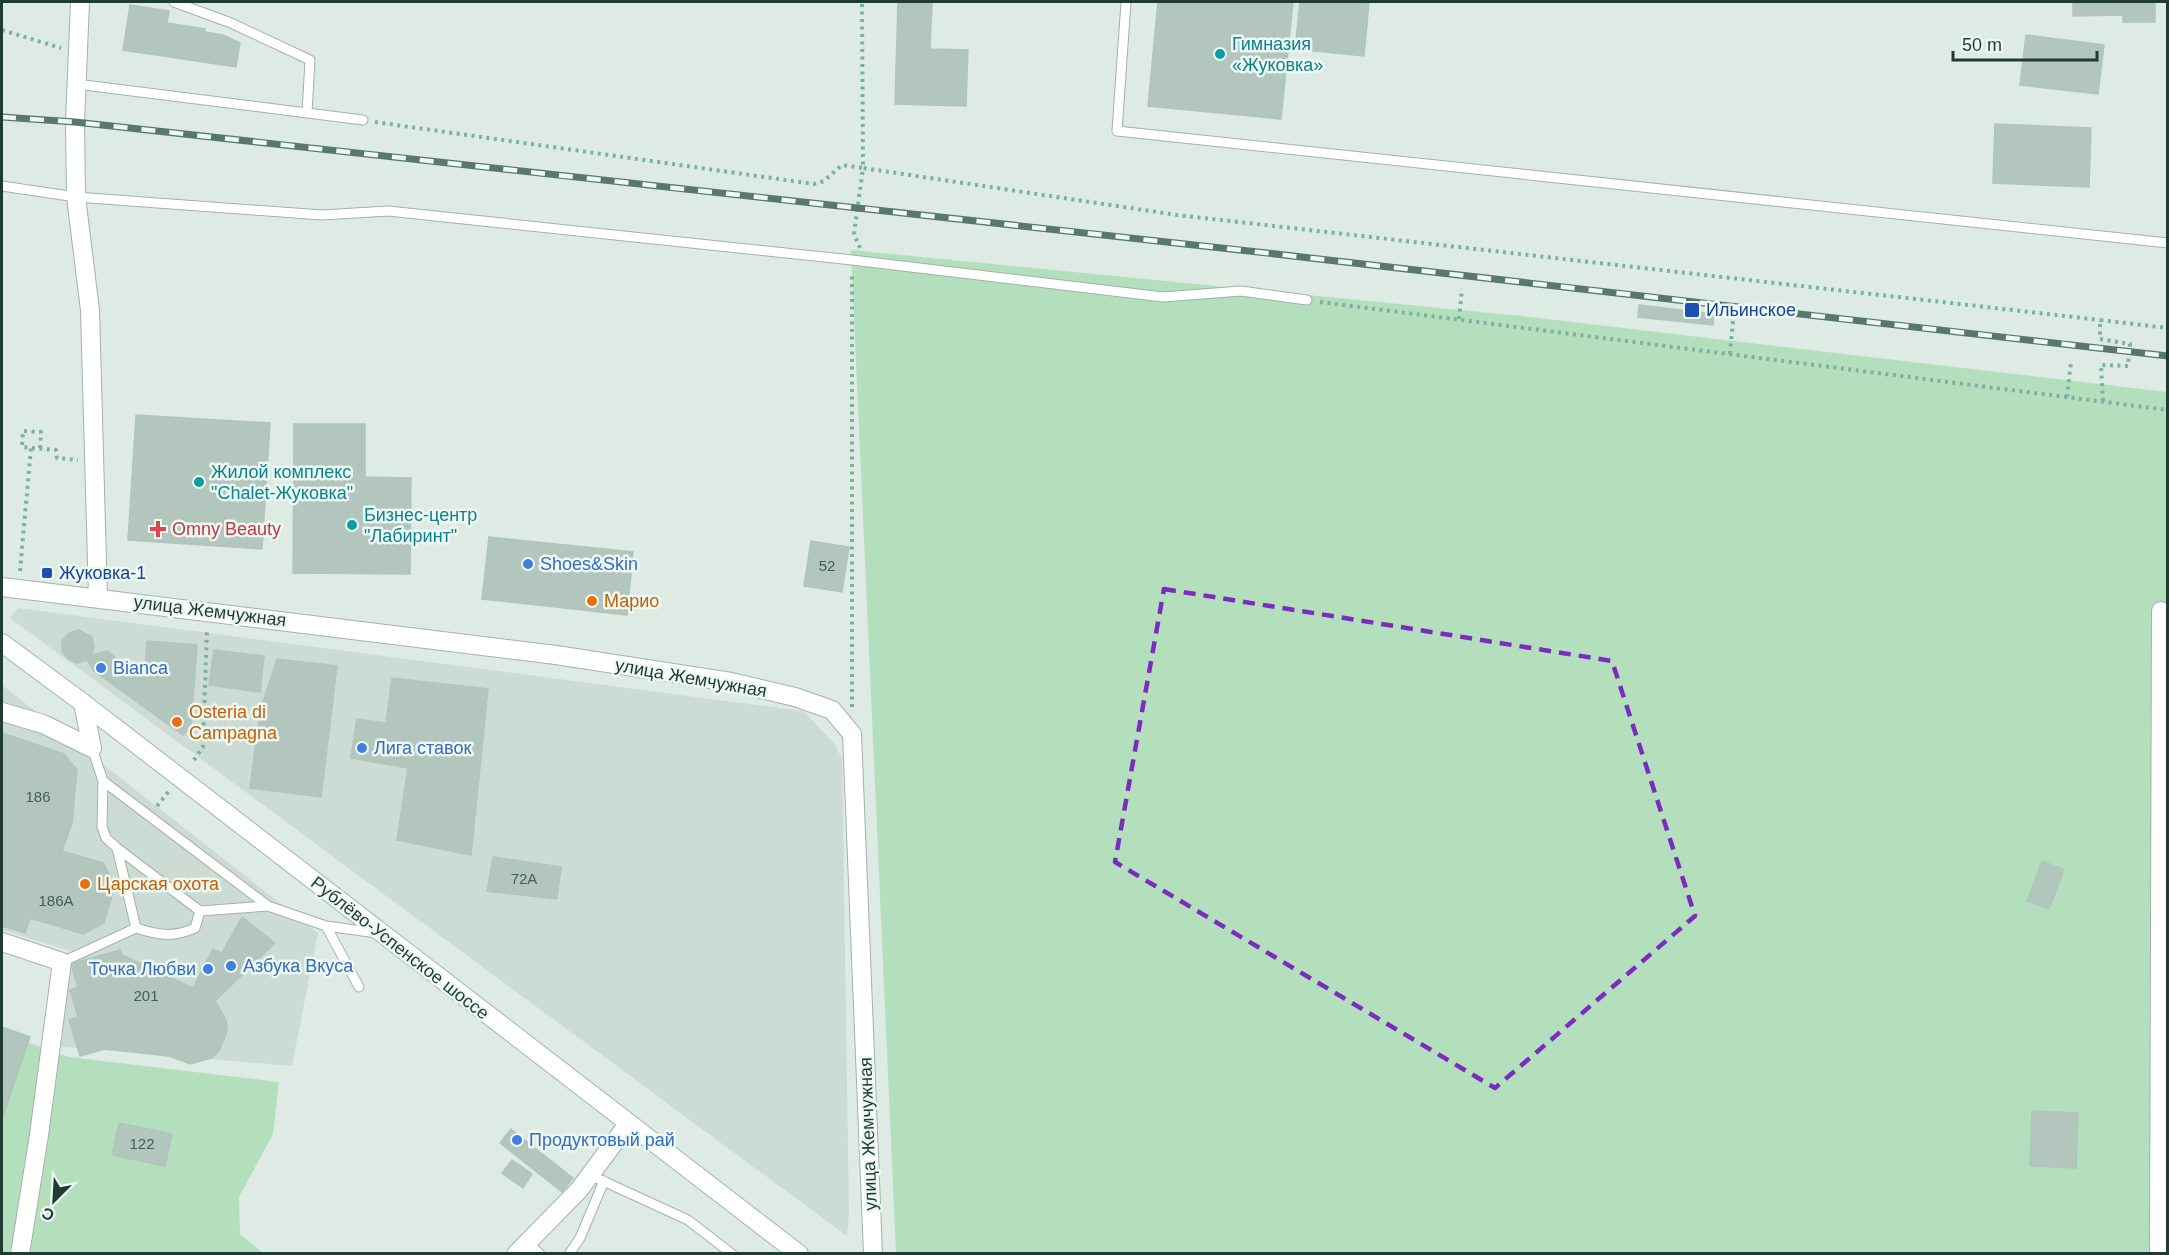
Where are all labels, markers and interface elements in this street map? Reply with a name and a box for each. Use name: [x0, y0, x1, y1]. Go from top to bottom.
scale bar: [1953, 24, 2097, 62]
place label: Гимназия «Жуковка»: [1232, 34, 1323, 75]
text: 50 m: [1962, 35, 2002, 55]
marker: Гимназия «Жуковка»: [1213, 47, 1227, 61]
place label: Ильинское: [1706, 300, 1796, 320]
marker: Ильинское: [1683, 301, 1701, 319]
place label: Жилой комплекс "Chalet-Жуковка": [211, 462, 353, 503]
marker: Жилой комплекс "Chalet-Жуковка": [192, 475, 206, 489]
place label: Бизнес-центр "Лабиринт": [364, 505, 477, 546]
marker: Бизнес-центр "Лабиринт": [345, 518, 359, 532]
place label: Omny Beauty: [172, 519, 281, 539]
marker: Omny Beauty: [149, 520, 167, 538]
place label: Shoes&Skin: [540, 554, 638, 574]
marker: Shoes&Skin: [521, 557, 535, 571]
house number: 52: [819, 557, 835, 574]
place label: Жуковка-1: [59, 563, 146, 583]
marker: Жуковка-1: [40, 566, 54, 580]
place label: Марио: [604, 591, 659, 611]
street label: улица Жемчужная: [133, 592, 287, 630]
marker: Марио: [585, 594, 599, 608]
street label: улица Жемчужная: [614, 655, 768, 701]
place label: Bianca: [113, 658, 169, 678]
marker: Bianca: [94, 661, 108, 675]
place label: Osteria di Campagna: [189, 702, 278, 743]
marker: Osteria di Campagna: [170, 715, 184, 729]
place label: Лига ставок: [374, 738, 471, 758]
marker: Лига ставок: [355, 741, 369, 755]
house number: 186: [25, 788, 51, 805]
house number: 72А: [511, 870, 537, 887]
street label: Рублёво-Успенское шоссе: [307, 872, 493, 1024]
place label: Царская охота: [97, 874, 220, 894]
marker: Царская охота: [78, 877, 92, 891]
house number: 186А: [38, 892, 74, 909]
place label: Азбука Вкуса: [243, 956, 354, 976]
place label: Точка Любви: [89, 959, 196, 979]
marker: Азбука Вкуса: [224, 959, 238, 973]
marker: Точка Любви: [201, 962, 215, 976]
house number: 201: [133, 987, 159, 1004]
street label: улица Жемчужная: [855, 1057, 881, 1211]
place label: Продуктовый рай: [529, 1130, 675, 1150]
marker: Продуктовый рай: [510, 1133, 524, 1147]
house number: 122: [129, 1135, 155, 1152]
north arrow: [24, 1171, 84, 1231]
text: С: [39, 1204, 57, 1224]

